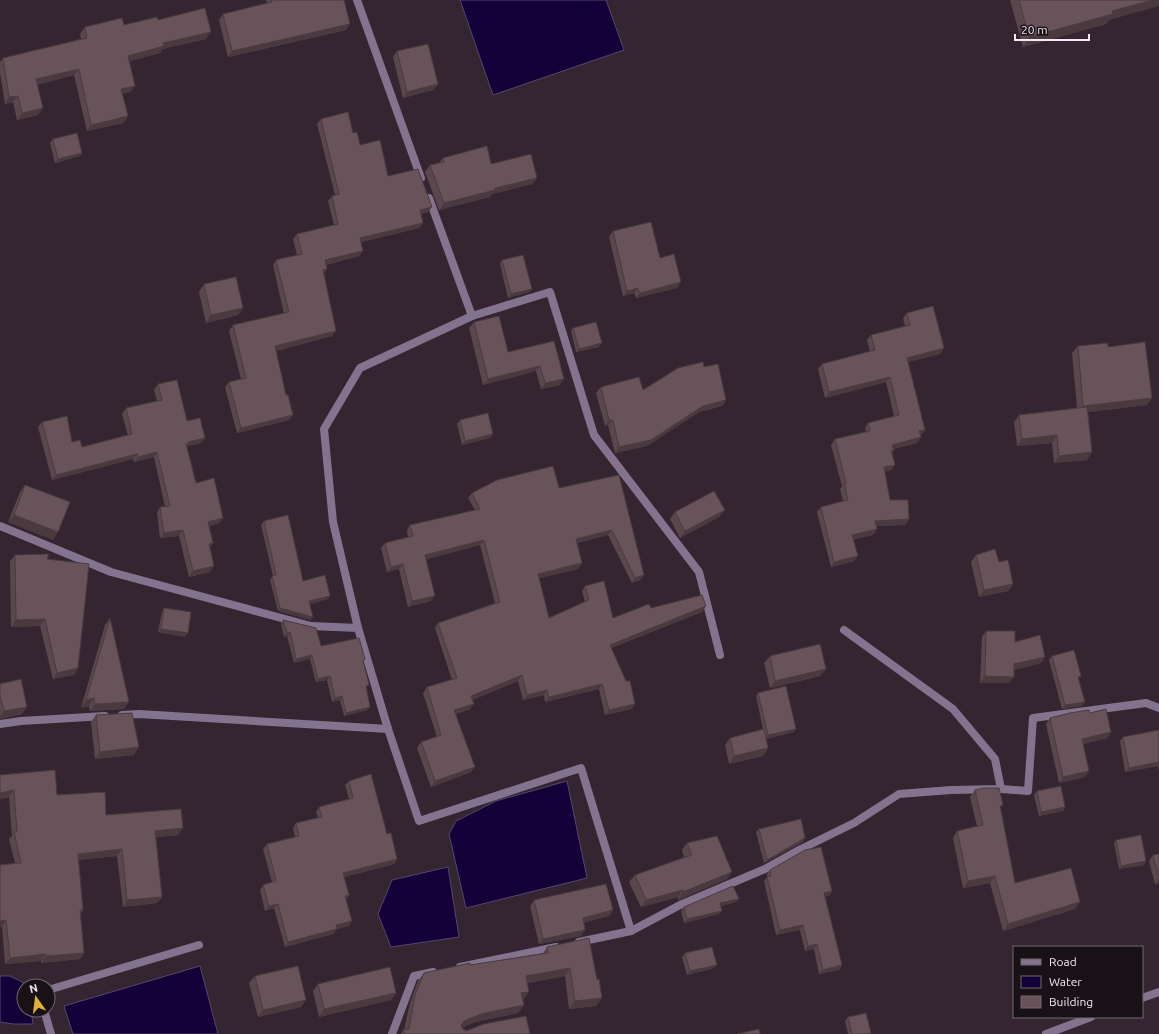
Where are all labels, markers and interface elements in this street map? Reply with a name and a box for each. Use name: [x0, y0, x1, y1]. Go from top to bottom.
scale bar: [1015, 16, 1089, 42]
text: 20 m: [1021, 23, 1048, 36]
legend: [1013, 946, 1143, 1018]
text: Road: [1049, 955, 1077, 968]
text: Water: [1049, 975, 1082, 988]
north arrow: [16, 978, 56, 1018]
text: N: [28, 981, 39, 995]
text: Building: [1049, 995, 1093, 1008]

